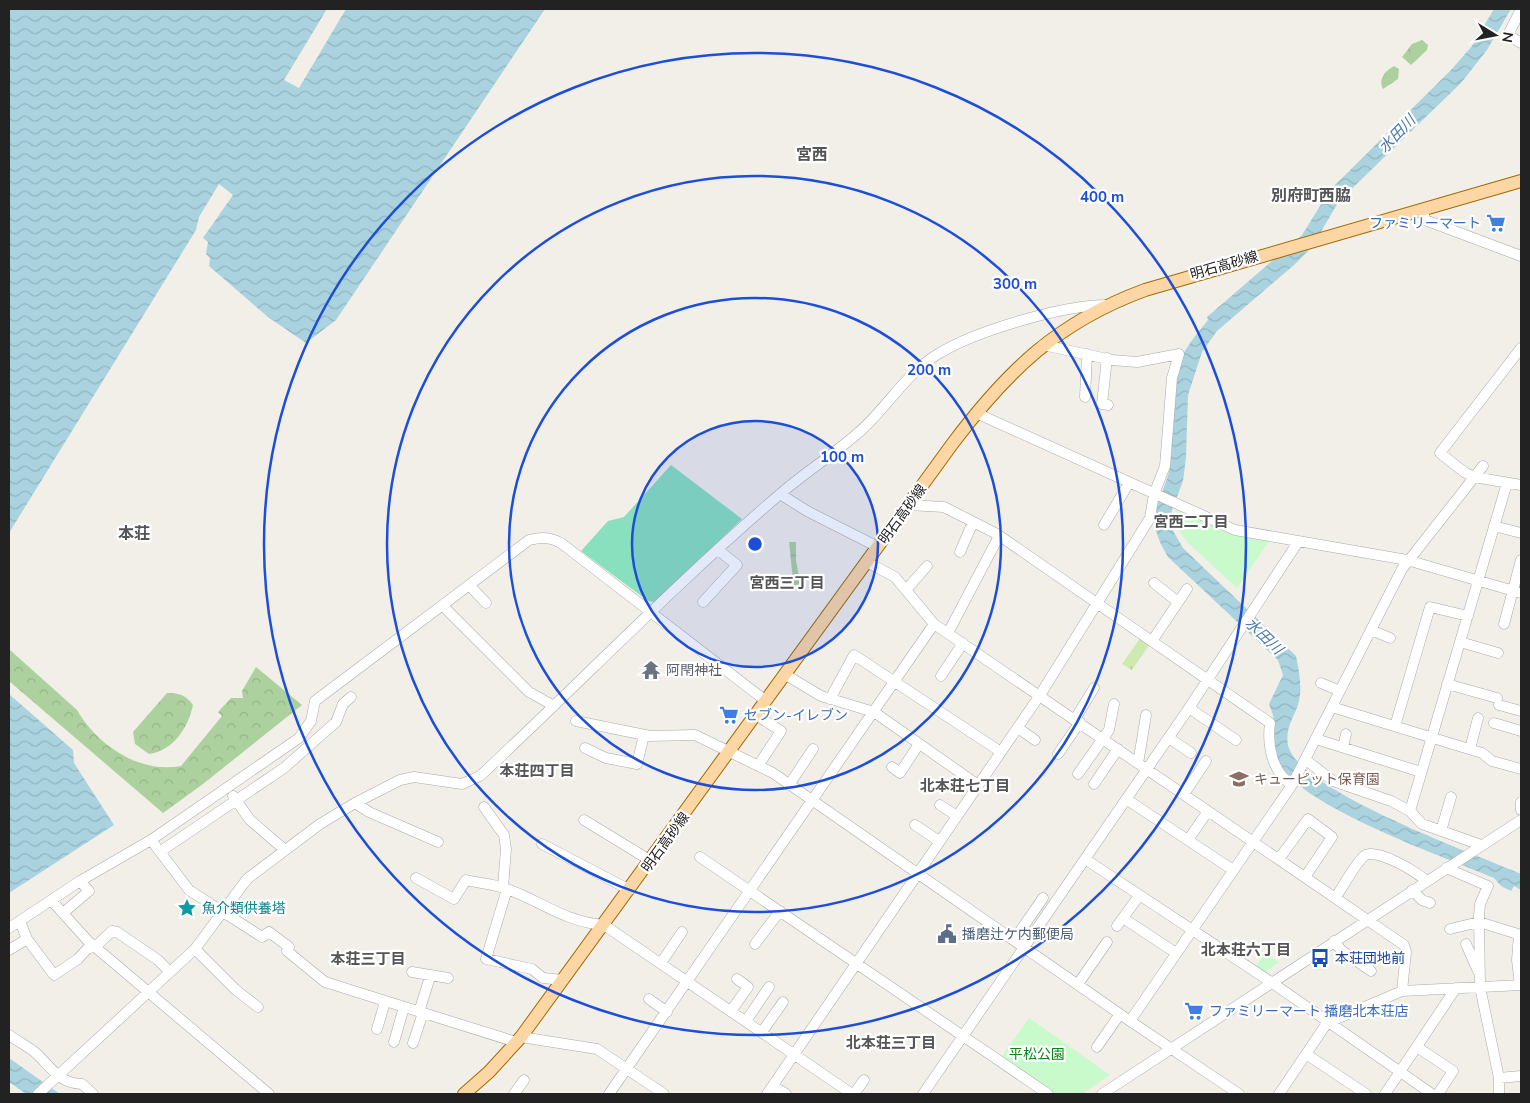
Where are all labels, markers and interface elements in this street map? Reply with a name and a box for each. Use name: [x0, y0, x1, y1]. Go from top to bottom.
north arrow: [1470, 10, 1520, 60]
text: N: [1497, 30, 1518, 44]
water label: 水田川: [1374, 109, 1421, 157]
district label: 宮西: [796, 144, 828, 166]
district label: 別府町西脇: [1271, 185, 1351, 207]
text: 400 m: [1080, 187, 1124, 207]
supermarket icon: ファミリーマート: [1485, 212, 1507, 234]
place label: ファミリーマート: [1369, 214, 1481, 233]
street label: 明石高砂線: [1188, 247, 1260, 284]
text: 300 m: [993, 274, 1037, 294]
text: 200 m: [907, 360, 951, 380]
text: 100 m: [820, 447, 864, 467]
street label: 明石高砂線: [874, 480, 931, 548]
district label: 宮西二丁目: [1153, 512, 1229, 532]
district label: 本荘: [118, 523, 150, 545]
centre of rings: [746, 535, 764, 553]
district label: 宮西三丁目: [749, 573, 825, 593]
water label: 水田川: [1241, 613, 1289, 660]
temple icon: 阿閇神社: [640, 659, 662, 681]
place label: 阿閇神社: [666, 661, 722, 680]
supermarket icon: セブン-イレブン: [718, 704, 740, 726]
place label: セブン-イレブン: [744, 706, 848, 725]
district label: 本荘四丁目: [499, 761, 575, 781]
school or university icon: キューピット保育園: [1228, 768, 1250, 790]
place label: キューピット保育園: [1254, 770, 1380, 789]
district label: 北本荘七丁目: [920, 776, 1010, 796]
street label: 明石高砂線: [637, 808, 694, 876]
place icon: 魚介類供養塔: [176, 897, 198, 919]
place label: 魚介類供養塔: [202, 899, 286, 918]
public building icon: 播磨辻ケ内郵便局: [936, 923, 958, 945]
place label: 播磨辻ケ内郵便局: [962, 925, 1074, 944]
district label: 北本荘六丁目: [1201, 940, 1291, 960]
bus stop icon: 本荘団地前: [1309, 947, 1331, 969]
district label: 本荘三丁目: [330, 949, 406, 969]
place label: 本荘団地前: [1335, 949, 1405, 968]
supermarket icon: ファミリーマート 播磨北本荘店: [1183, 1000, 1205, 1022]
place label: ファミリーマート 播磨北本荘店: [1209, 1002, 1409, 1021]
district label: 北本荘三丁目: [846, 1033, 936, 1053]
park label: 平松公園: [1009, 1045, 1065, 1064]

